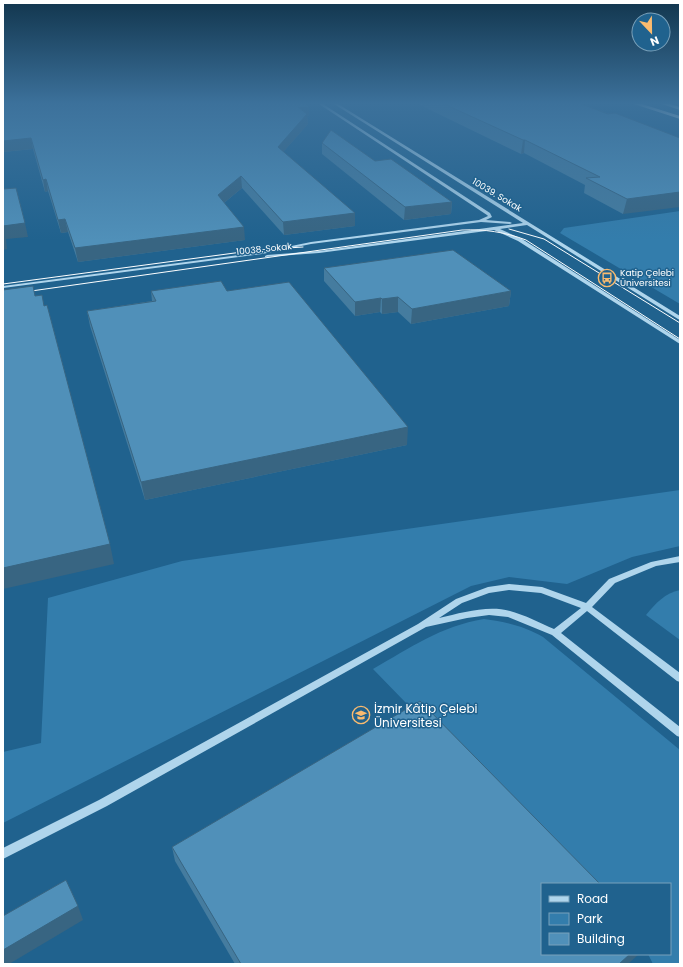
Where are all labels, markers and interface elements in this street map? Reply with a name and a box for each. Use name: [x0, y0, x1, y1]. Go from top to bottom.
north arrow: [631, 12, 671, 52]
text: N: [648, 32, 662, 50]
street label: 10039. Sokak: [470, 175, 524, 215]
street label: 10038. Sokak: [236, 240, 293, 258]
place label: Katip Çelebi Üniversitesi: [620, 267, 674, 289]
bus stop icon: Katip Çelebi Üniversitesi: [597, 268, 617, 288]
place label: İzmir Kâtip Çelebi Üniversitesi: [374, 700, 478, 731]
school or university icon: İzmir Kâtip Çelebi Üniversitesi: [351, 705, 371, 725]
legend: [541, 883, 671, 955]
text: Road: [577, 890, 608, 907]
text: Park: [577, 910, 604, 927]
text: Building: [577, 930, 625, 947]

